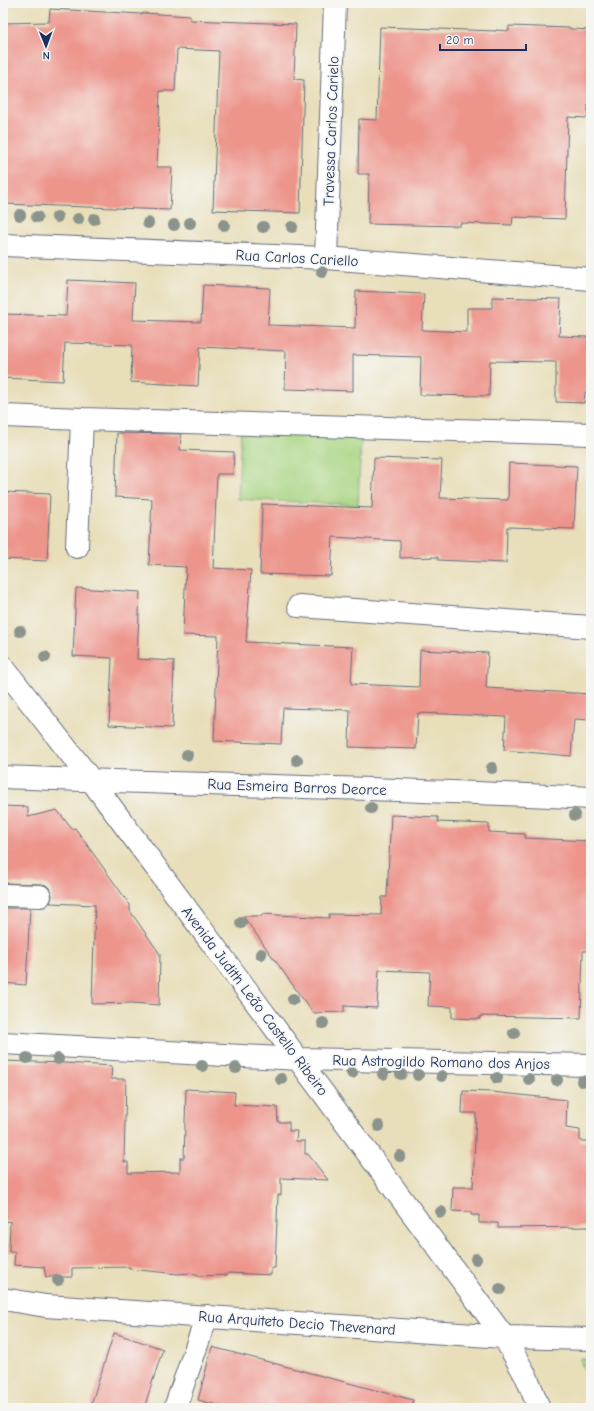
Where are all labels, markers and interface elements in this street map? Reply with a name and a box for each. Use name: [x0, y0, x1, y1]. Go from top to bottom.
north arrow: [26, 26, 66, 66]
scale bar: [440, 26, 526, 52]
text: 20 m: [446, 33, 474, 47]
text: N: [42, 49, 50, 62]
street label: Travessa Carlos Carielo: [319, 56, 343, 206]
street label: Rua Carlos Cariello: [235, 246, 359, 270]
street label: Rua Esmeira Barros Deorce: [207, 775, 387, 799]
street label: Avenida Judith Leão Castello Ribeiro: [178, 903, 332, 1099]
street label: Rua Astrogildo Romano dos Anjos: [332, 1051, 550, 1073]
street label: Rua Arquiteto Decio Thevenard: [198, 1307, 396, 1339]

